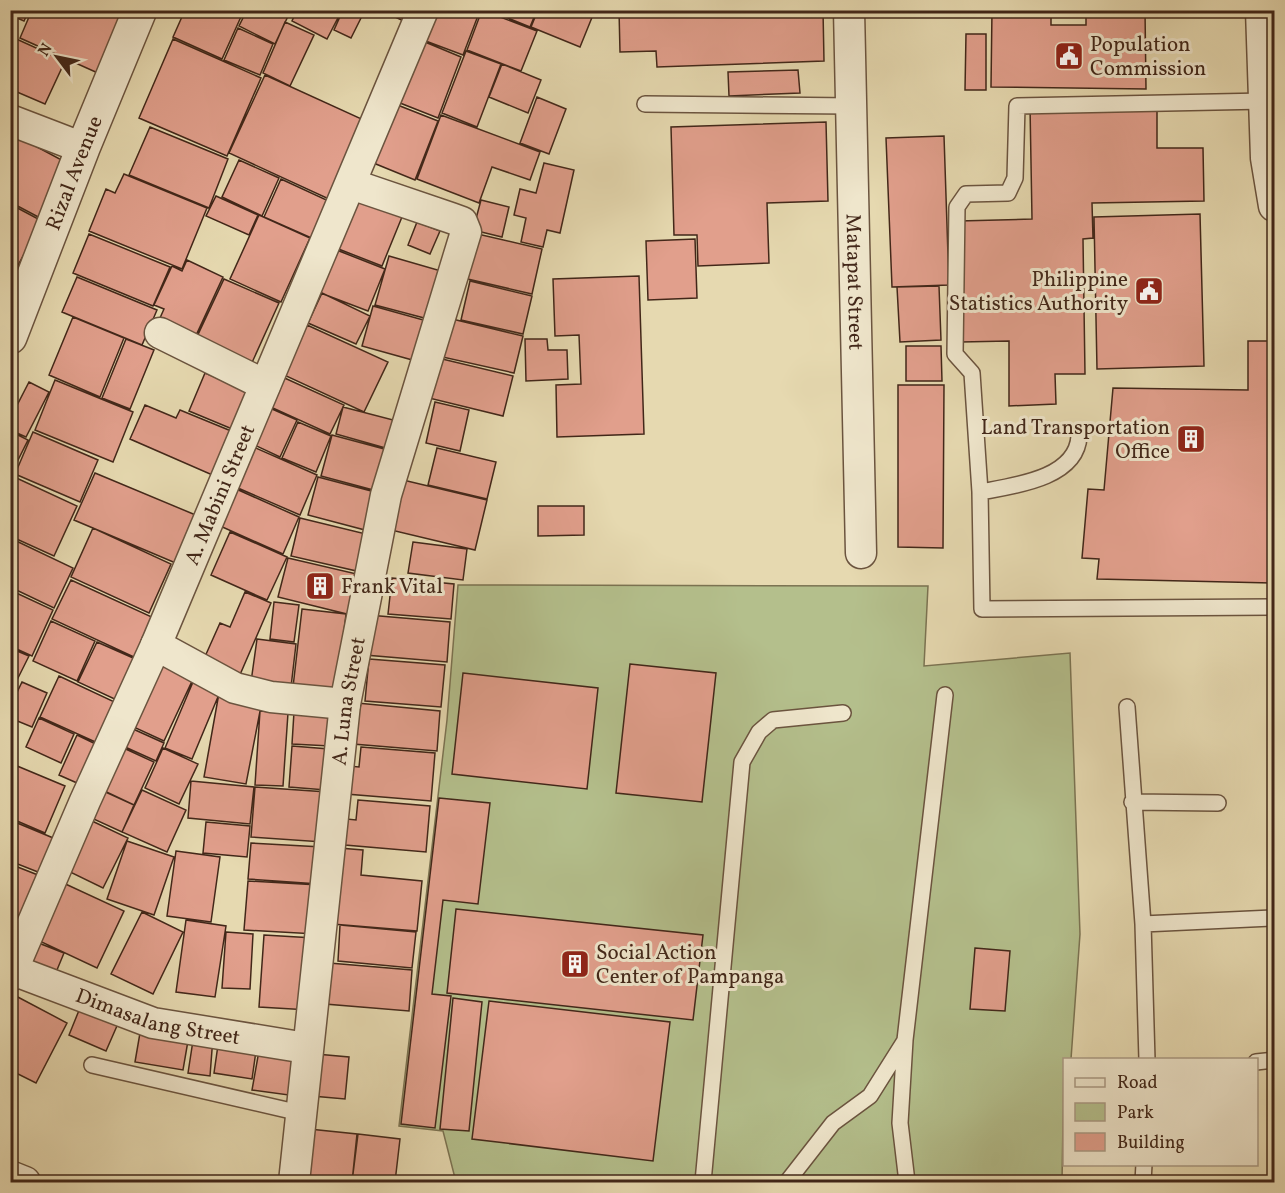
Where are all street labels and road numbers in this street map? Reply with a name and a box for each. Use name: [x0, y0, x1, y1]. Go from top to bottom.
street label: Rizal Avenue: [39, 112, 111, 235]
street label: Matapat Street: [838, 213, 870, 350]
street label: A. Mabini Street: [178, 420, 263, 570]
street label: A. Luna Street: [326, 635, 374, 767]
street label: Dimasalang Street: [71, 982, 242, 1053]

